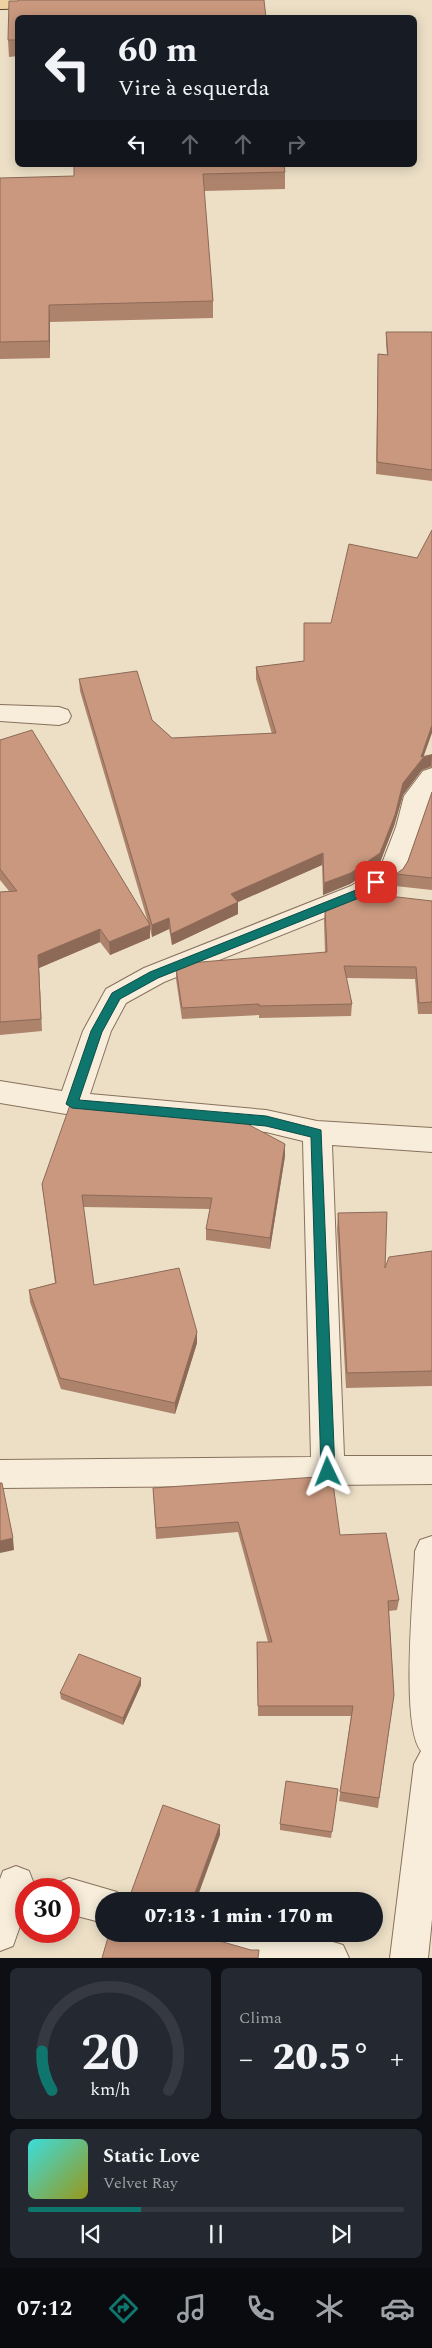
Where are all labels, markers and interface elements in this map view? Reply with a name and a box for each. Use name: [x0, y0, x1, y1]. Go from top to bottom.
text: 60 m: [118, 24, 198, 77]
icon: left: [35, 35, 100, 100]
text: Vire à esquerda: [118, 72, 270, 105]
icon: left: [123, 130, 151, 158]
icon: ahead: [176, 130, 204, 158]
icon: ahead: [229, 130, 257, 158]
icon: right: [282, 130, 310, 158]
pin: [355, 861, 397, 903]
icon: arrive: [362, 868, 390, 896]
position arrow: [301, 1445, 353, 1497]
speed limit sign: 30: [15, 1878, 80, 1943]
text: 07:13 · 1 min · 170 m: [145, 1902, 333, 1931]
text: Clima: [239, 2006, 282, 2030]
text: 20: [81, 2014, 140, 2093]
text: 20.5°: [272, 2029, 371, 2087]
text: −: [239, 2038, 253, 2081]
text: +: [390, 2038, 404, 2081]
text: km/h: [90, 2076, 131, 2103]
text: Static Love: [103, 2142, 200, 2171]
text: Velvet Ray: [103, 2171, 178, 2195]
icon: previous: [77, 2220, 105, 2248]
icon: pause: [202, 2220, 230, 2248]
icon: next: [327, 2220, 355, 2248]
icon: directions: [106, 2291, 141, 2326]
icon: music: [174, 2291, 209, 2326]
icon: phone: [243, 2291, 278, 2326]
icon: climate: [312, 2291, 347, 2326]
icon: car: [380, 2291, 415, 2326]
text: 07:12: [17, 2292, 72, 2325]

